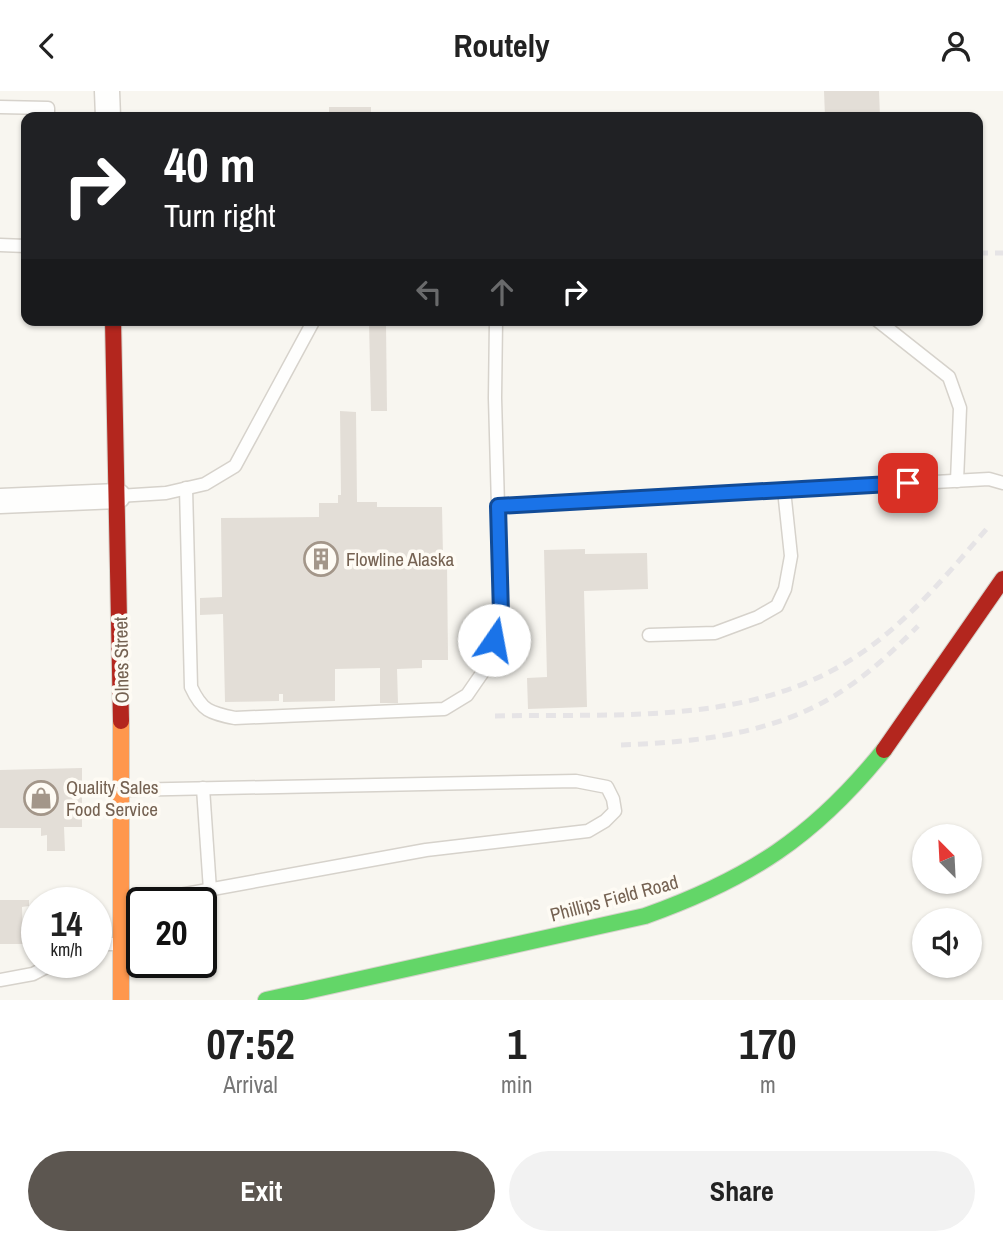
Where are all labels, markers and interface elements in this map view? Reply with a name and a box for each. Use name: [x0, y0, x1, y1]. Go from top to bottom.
text: Routely: [453, 24, 550, 67]
icon: back: [28, 27, 66, 65]
icon: person: [937, 27, 975, 65]
text: 40 m: [164, 131, 256, 197]
icon: right: [49, 140, 140, 231]
text: Turn right: [164, 194, 276, 237]
icon: left: [410, 273, 448, 311]
icon: ahead: [483, 273, 521, 311]
icon: right: [556, 273, 594, 311]
pin: [878, 453, 938, 513]
icon: arrive: [889, 464, 927, 502]
building icon: Flowline Alaska: [302, 540, 340, 578]
place label: Flowline Alaska: [346, 546, 455, 572]
position arrow: [457, 603, 531, 677]
street label: Olnes Street: [107, 616, 135, 704]
place label: Quality Sales Food Service: [66, 774, 159, 822]
shop icon: Quality Sales Food Service: [22, 779, 60, 817]
north arrow: [912, 824, 982, 894]
map controls: [912, 824, 982, 978]
street label: Phillips Field Road: [547, 868, 681, 928]
speed limit sign: 20: [126, 887, 217, 978]
text: 14: [51, 900, 82, 947]
button: sound: [912, 908, 982, 978]
text: km/h: [51, 937, 83, 962]
text: 07:52: [207, 1016, 295, 1072]
text: 1: [507, 1016, 526, 1072]
text: 170: [739, 1016, 797, 1072]
text: Arrival: [223, 1069, 278, 1100]
text: min: [501, 1069, 533, 1100]
text: m: [760, 1069, 776, 1100]
button: Exit: [28, 1151, 495, 1231]
button: Share: [509, 1151, 975, 1231]

